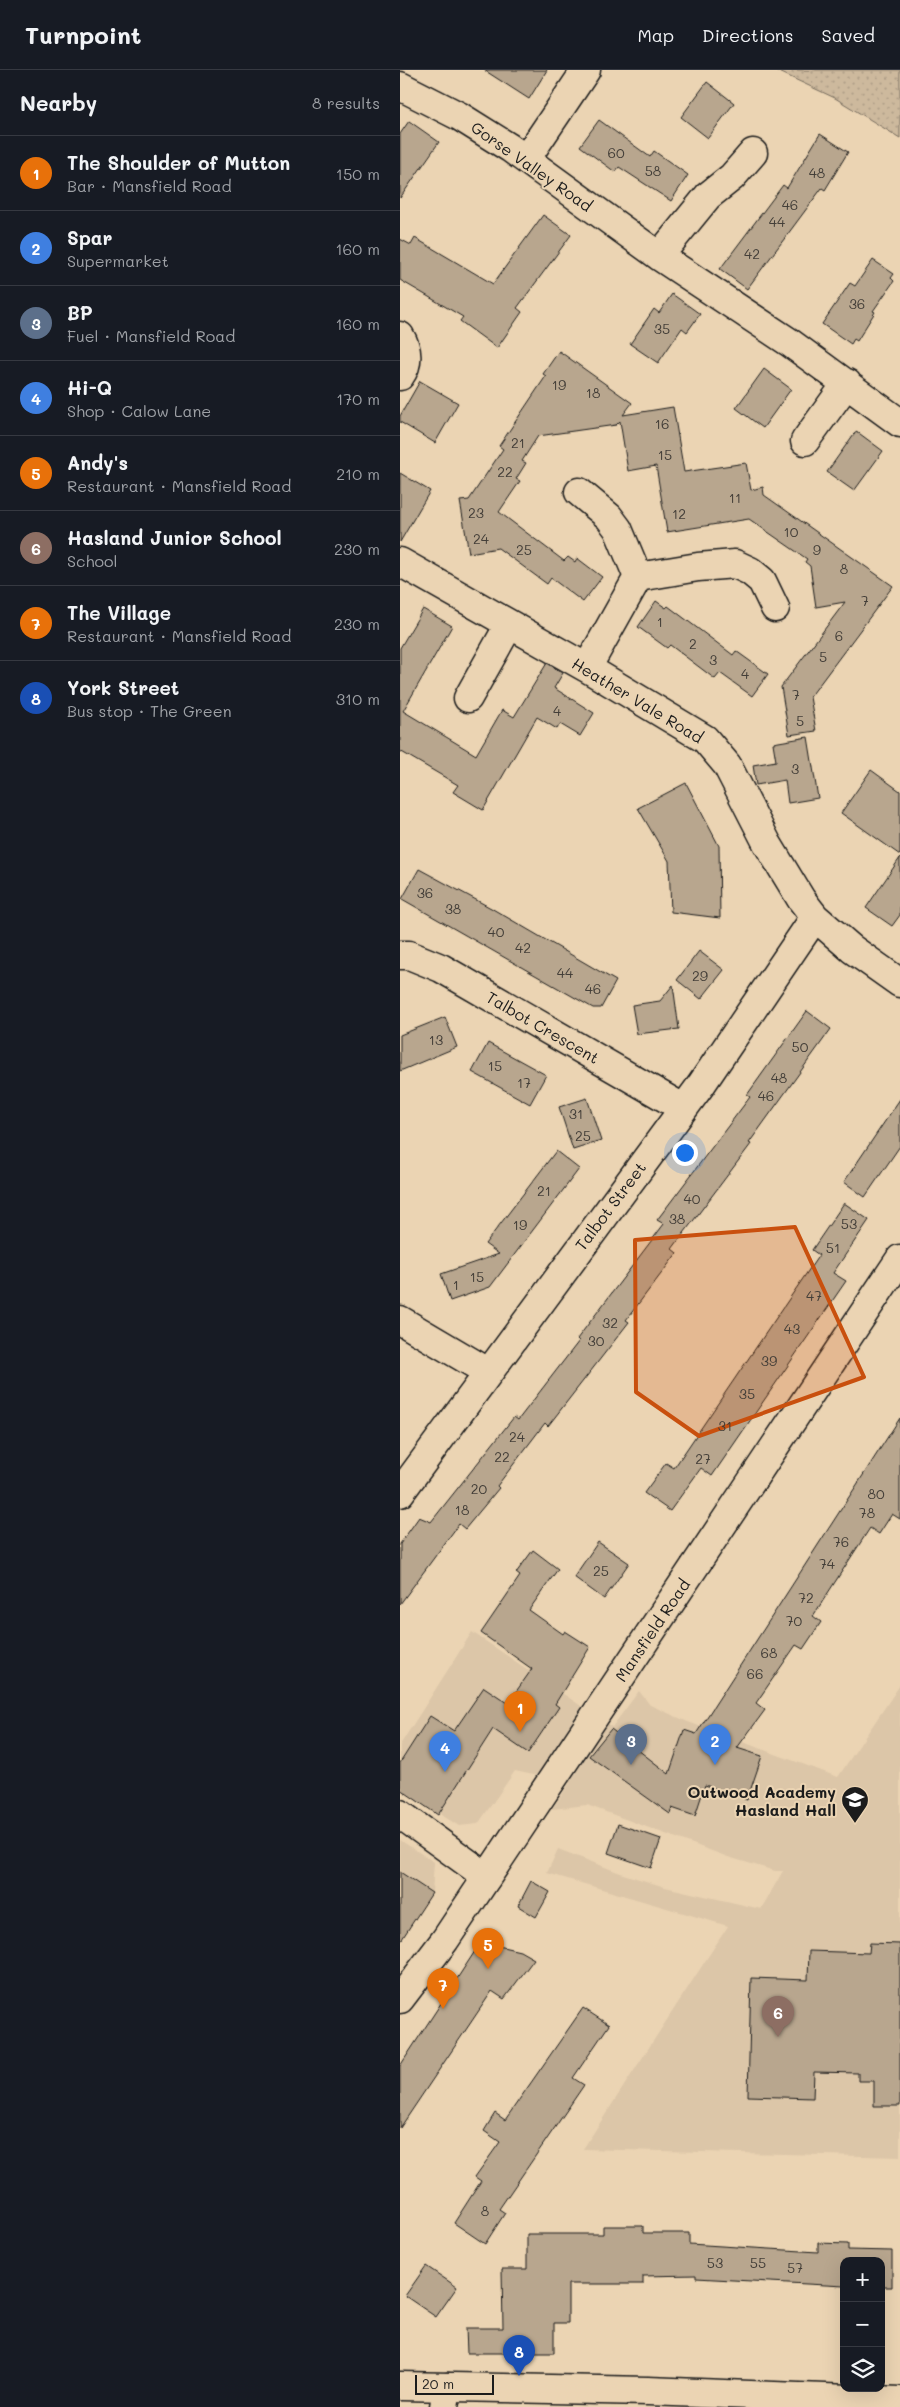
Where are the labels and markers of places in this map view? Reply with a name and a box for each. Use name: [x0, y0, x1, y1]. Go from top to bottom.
pin: 1: [504, 1691, 536, 1732]
pin: 3: [615, 1724, 647, 1765]
pin: 2: [699, 1724, 731, 1765]
pin: 4: [429, 1731, 461, 1772]
place label: Outwood Academy Hasland Hall: [688, 1781, 836, 1820]
school or university icon: Outwood Academy Hasland Hall: [840, 1785, 870, 1824]
pin: 5: [472, 1928, 504, 1969]
pin: 7: [427, 1968, 459, 2009]
pin: 6: [762, 1996, 794, 2037]
pin: 8: [503, 2335, 535, 2376]

